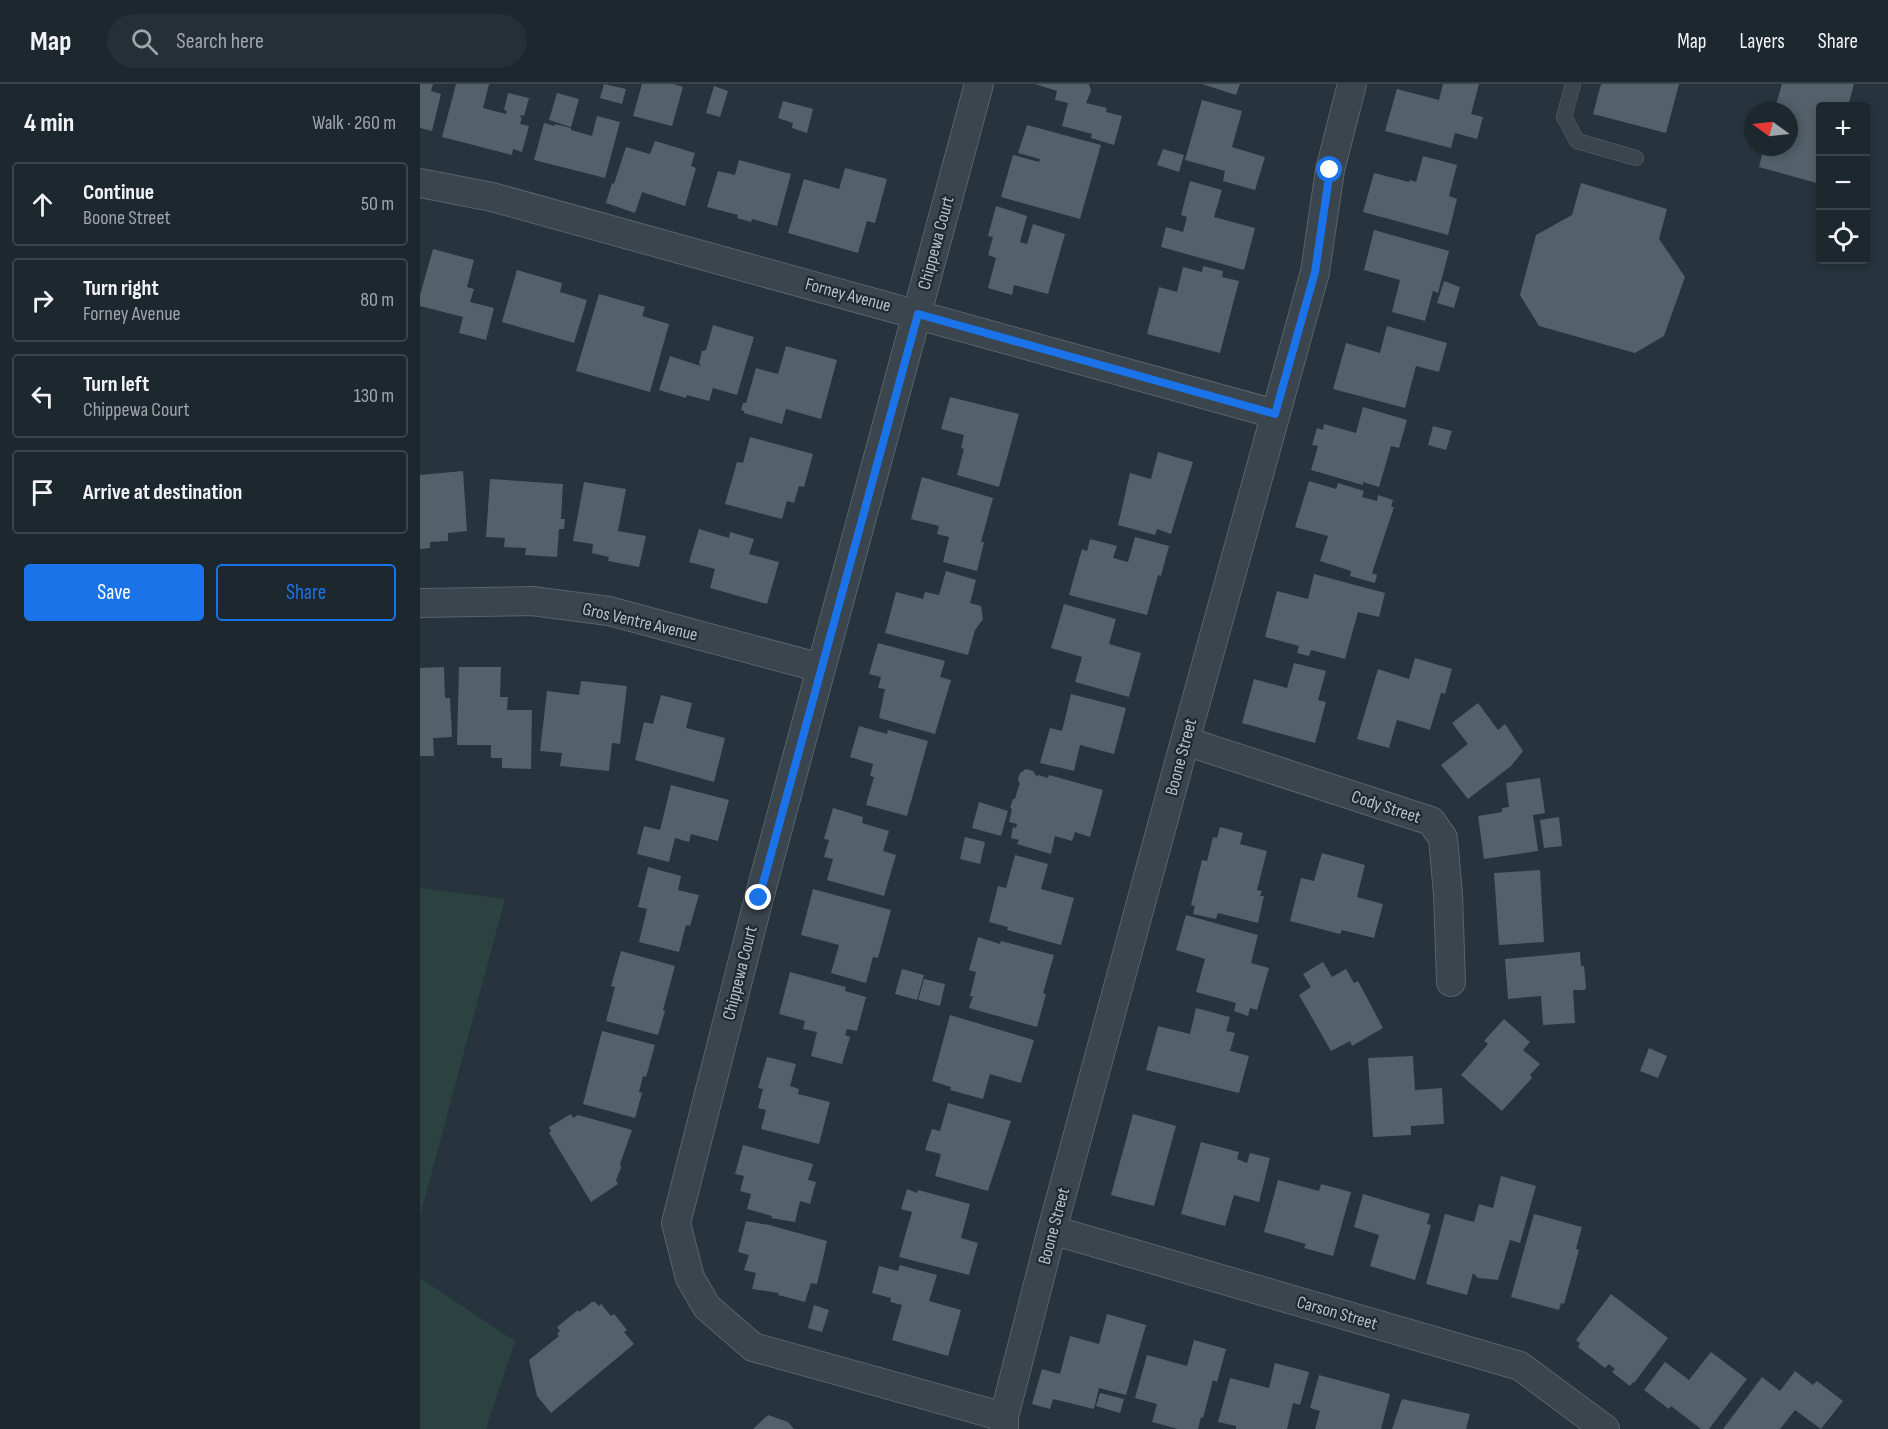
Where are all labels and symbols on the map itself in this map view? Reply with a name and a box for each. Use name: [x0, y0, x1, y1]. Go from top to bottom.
north arrow: [1744, 102, 1798, 156]
route start: [1316, 156, 1342, 182]
street label: Chippewa Court: [913, 193, 959, 292]
street label: Forney Avenue: [803, 273, 893, 317]
street label: Gros Ventre Avenue: [580, 599, 700, 645]
street label: Boone Street: [1161, 716, 1201, 798]
street label: Cody Street: [1349, 786, 1424, 828]
route end: [745, 884, 771, 910]
street label: Chippewa Court: [718, 923, 762, 1022]
street label: Boone Street: [1034, 1185, 1074, 1267]
street label: Carson Street: [1294, 1292, 1380, 1335]

